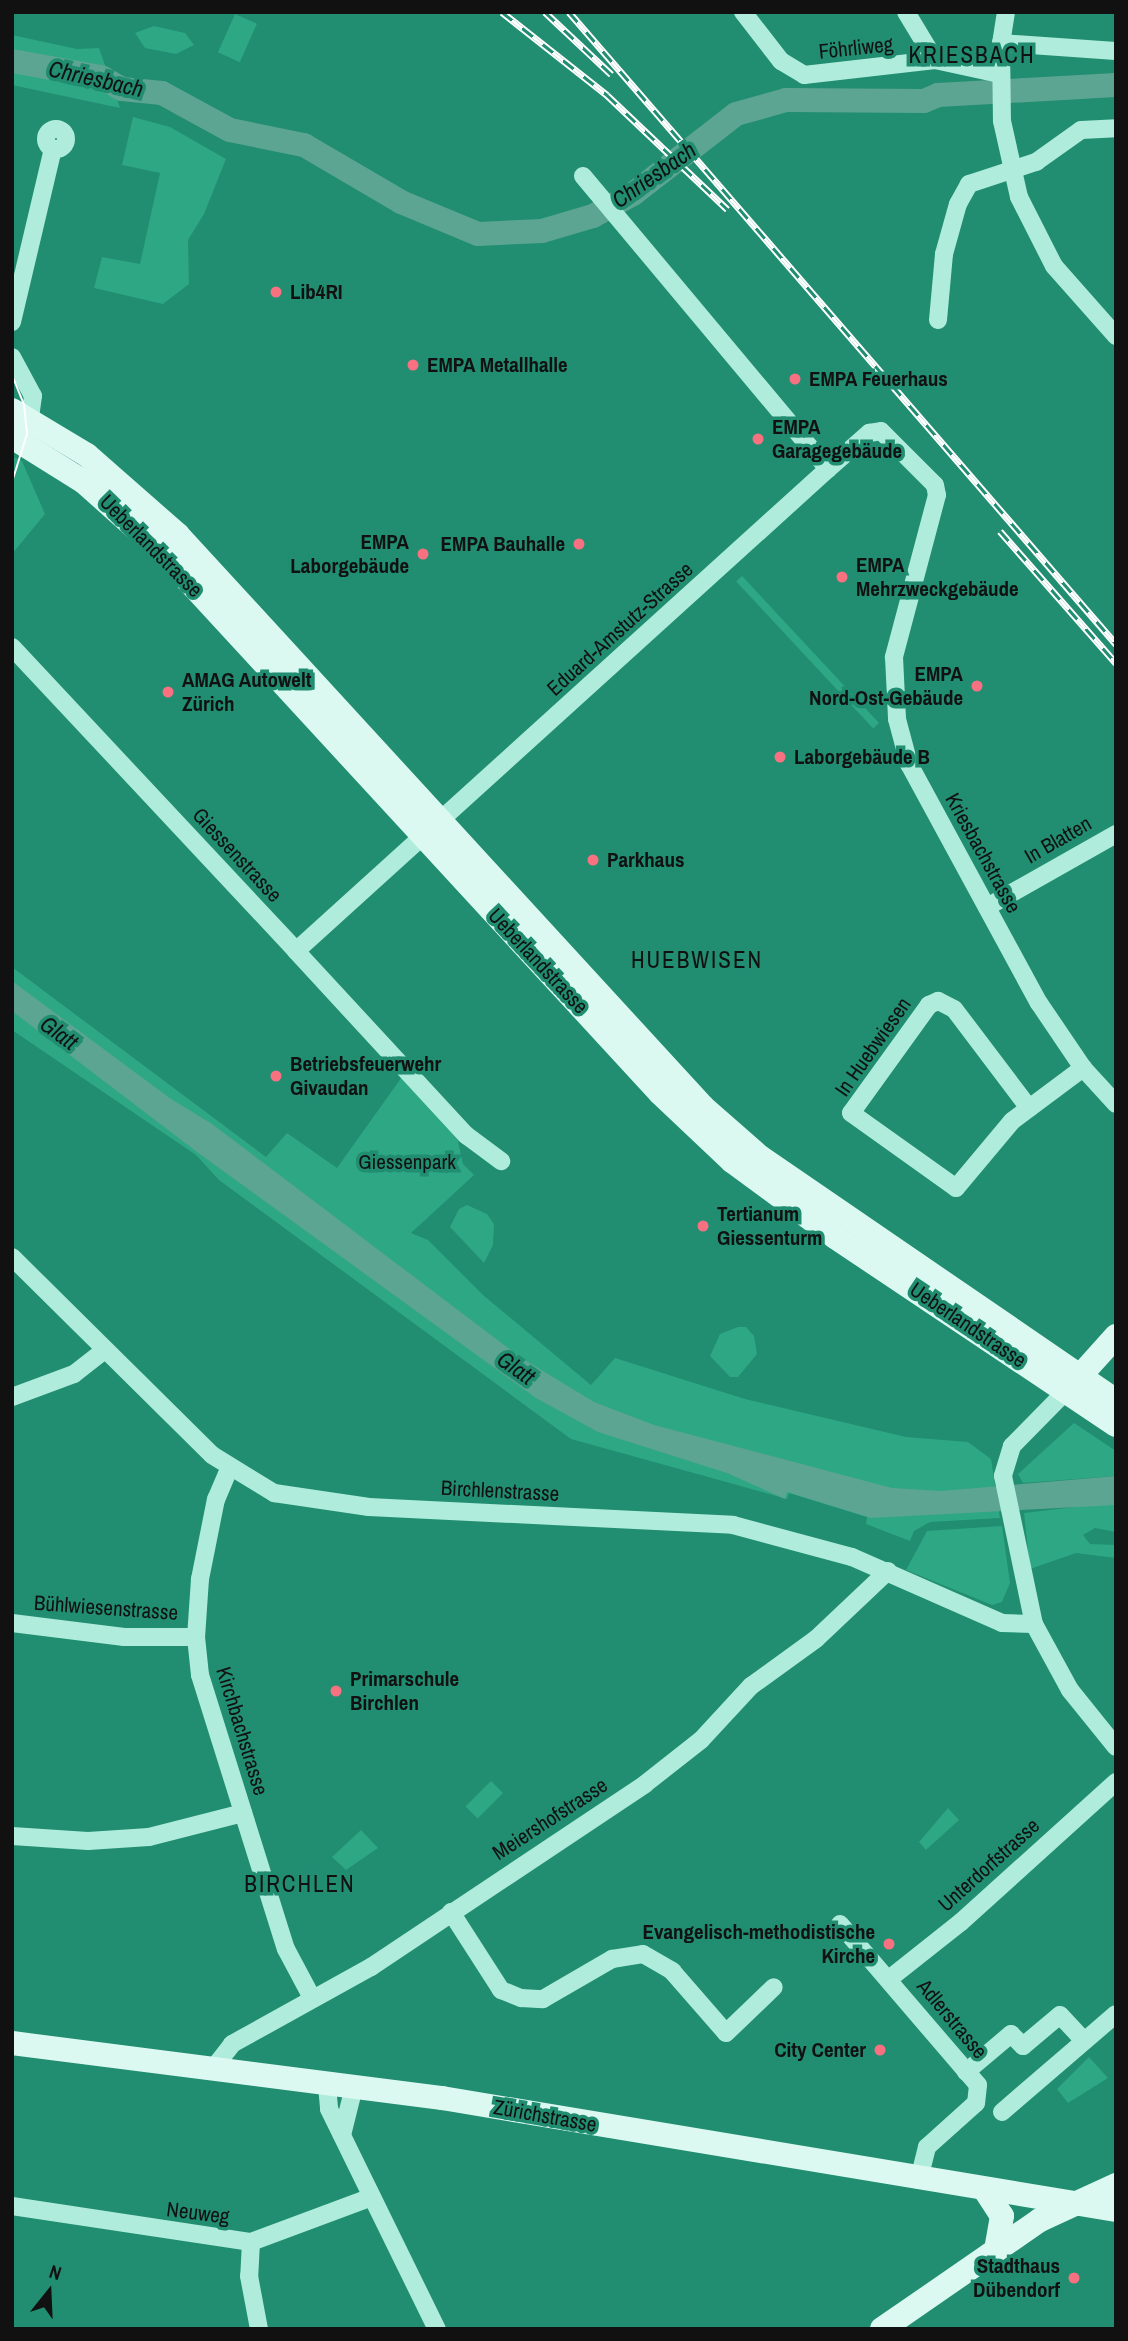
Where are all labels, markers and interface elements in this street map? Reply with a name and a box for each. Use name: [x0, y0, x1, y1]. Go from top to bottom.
street label: Föhrliweg: [818, 32, 894, 64]
district label: KRIESBACH: [910, 41, 1034, 69]
water label: Chriesbach: [46, 55, 146, 103]
water label: Chriesbach: [607, 136, 701, 214]
place label: Lib4RI: [290, 279, 343, 305]
marker: Lib4RI: [268, 284, 284, 300]
place label: EMPA Metallhalle: [427, 352, 568, 378]
marker: EMPA Metallhalle: [405, 357, 421, 373]
place label: EMPA Feuerhaus: [809, 366, 949, 392]
marker: EMPA Feuerhaus: [787, 371, 803, 387]
place label: EMPA Garagegebäude: [772, 414, 902, 464]
marker: EMPA Garagegebäude: [750, 431, 766, 447]
street label: Ueberlandstrasse: [94, 489, 208, 603]
place label: EMPA Laborgebäude: [290, 529, 409, 579]
place label: EMPA Bauhalle: [440, 531, 565, 557]
marker: EMPA Bauhalle: [571, 536, 587, 552]
marker: EMPA Laborgebäude: [415, 546, 431, 562]
place label: EMPA Mehrzweckgebäude: [856, 552, 1019, 602]
street label: Eduard-Amstutz-Strasse: [542, 557, 698, 701]
marker: EMPA Mehrzweckgebäude: [834, 569, 850, 585]
place label: EMPA Nord-Ost-Gebäude: [809, 661, 963, 711]
place label: AMAG Autowelt Zürich: [182, 667, 312, 717]
marker: EMPA Nord-Ost-Gebäude: [969, 678, 985, 694]
marker: AMAG Autowelt Zürich: [160, 684, 176, 700]
place label: Laborgebäude B: [794, 744, 930, 770]
marker: Laborgebäude B: [772, 749, 788, 765]
street label: Kriesbachstrasse: [940, 789, 1026, 917]
street label: Giessenstrasse: [187, 803, 287, 907]
street label: In Blatten: [1020, 811, 1096, 869]
place label: Parkhaus: [607, 847, 685, 873]
marker: Parkhaus: [585, 852, 601, 868]
street label: Ueberlandstrasse: [483, 903, 593, 1019]
district label: HUEBWISEN: [632, 946, 762, 974]
street label: In Huebwiesen: [830, 993, 916, 1101]
water label: Glatt: [35, 1010, 83, 1056]
place label: Betriebsfeuerwehr Givaudan: [290, 1051, 441, 1101]
marker: Betriebsfeuerwehr Givaudan: [268, 1068, 284, 1084]
park label: Giessenpark: [358, 1149, 456, 1175]
place label: Tertianum Giessenturm: [717, 1201, 822, 1251]
marker: Tertianum Giessenturm: [695, 1218, 711, 1234]
street label: Ueberlandstrasse: [905, 1277, 1031, 1373]
water label: Glatt: [492, 1345, 540, 1391]
street label: Birchlenstrasse: [440, 1475, 560, 1507]
street label: Bühlwiesenstrasse: [33, 1590, 179, 1626]
street label: Kirchbachstrasse: [211, 1664, 273, 1798]
place label: Primarschule Birchlen: [350, 1666, 459, 1716]
marker: Primarschule Birchlen: [328, 1683, 344, 1699]
street label: Meiershofstrasse: [488, 1772, 612, 1866]
street label: Unterdorfstrasse: [933, 1813, 1045, 1917]
district label: BIRCHLEN: [245, 1870, 355, 1898]
place label: Evangelisch-methodistische Kirche: [642, 1919, 875, 1969]
marker: Evangelisch-methodistische Kirche: [881, 1936, 897, 1952]
street label: Adlerstrasse: [912, 1974, 992, 2064]
place label: City Center: [774, 2037, 866, 2063]
marker: City Center: [872, 2042, 888, 2058]
street label: Zürichstrasse: [491, 2095, 599, 2137]
street label: Neuweg: [165, 2197, 231, 2229]
place label: Stadthaus Dübendorf: [973, 2253, 1060, 2303]
north arrow: [14, 2257, 84, 2327]
text: N: [46, 2258, 65, 2286]
marker: Stadthaus Dübendorf: [1066, 2270, 1082, 2286]

